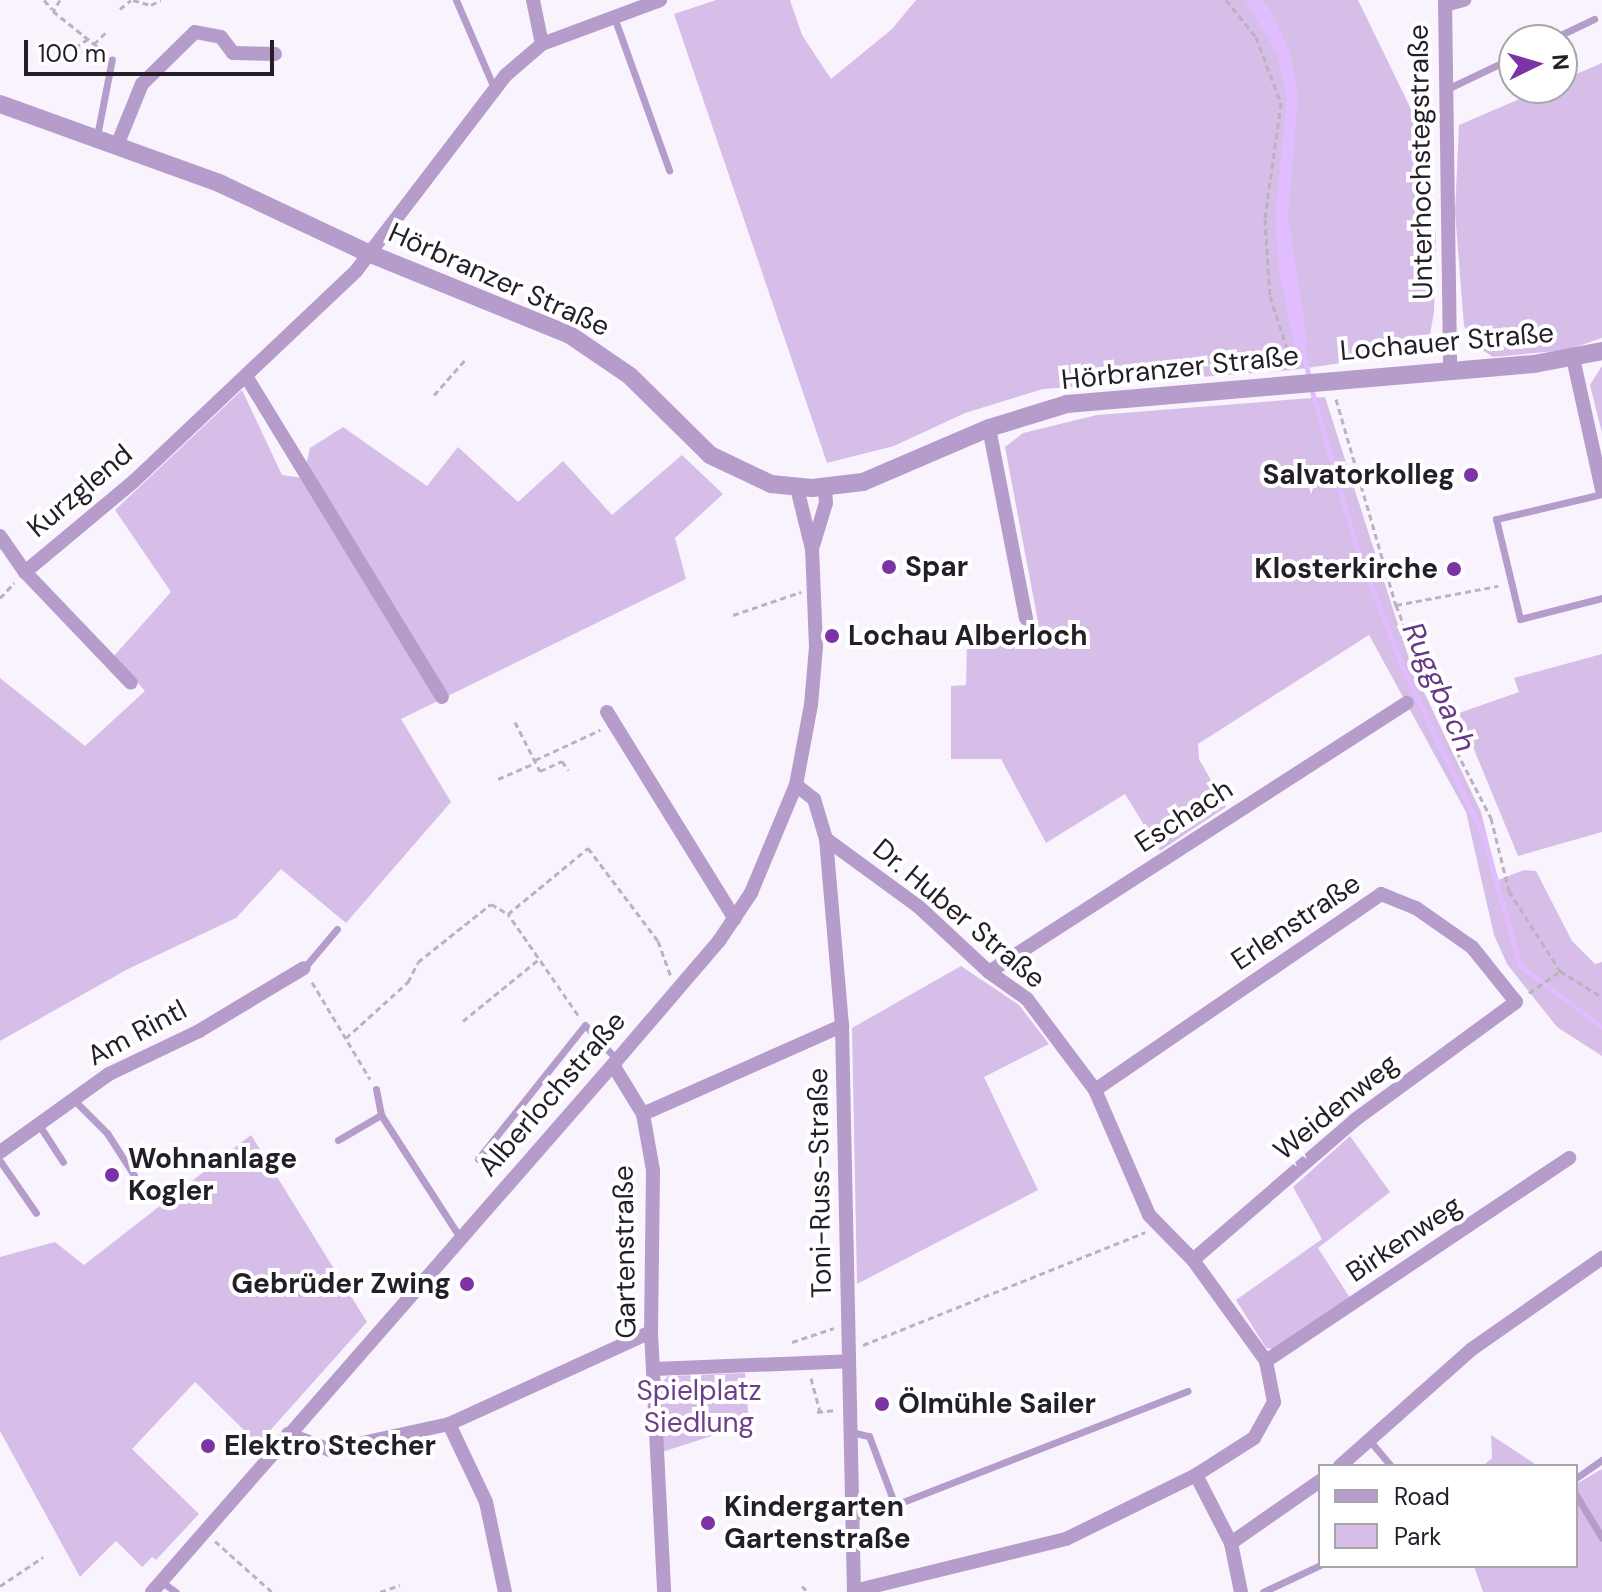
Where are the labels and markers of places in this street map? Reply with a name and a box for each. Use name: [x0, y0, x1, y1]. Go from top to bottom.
place label: Salvatorkolleg: [1262, 458, 1455, 492]
marker: Salvatorkolleg: [1462, 466, 1480, 484]
place label: Spar: [905, 550, 968, 584]
place label: Klosterkirche: [1254, 552, 1438, 586]
marker: Spar: [880, 558, 898, 576]
marker: Klosterkirche: [1445, 560, 1463, 578]
place label: Lochau Alberloch: [848, 619, 1087, 653]
marker: Lochau Alberloch: [823, 627, 841, 645]
place label: Wohnanlage Kogler: [128, 1142, 297, 1208]
marker: Wohnanlage Kogler: [103, 1166, 121, 1184]
place label: Gebrüder Zwing: [231, 1267, 451, 1301]
marker: Gebrüder Zwing: [458, 1275, 476, 1293]
place label: Ölmühle Sailer: [898, 1387, 1096, 1421]
marker: Ölmühle Sailer: [873, 1395, 891, 1413]
place label: Elektro Stecher: [224, 1429, 436, 1463]
marker: Elektro Stecher: [199, 1437, 217, 1455]
place label: Kindergarten Gartenstraße: [724, 1490, 911, 1556]
marker: Kindergarten Gartenstraße: [699, 1514, 717, 1532]

